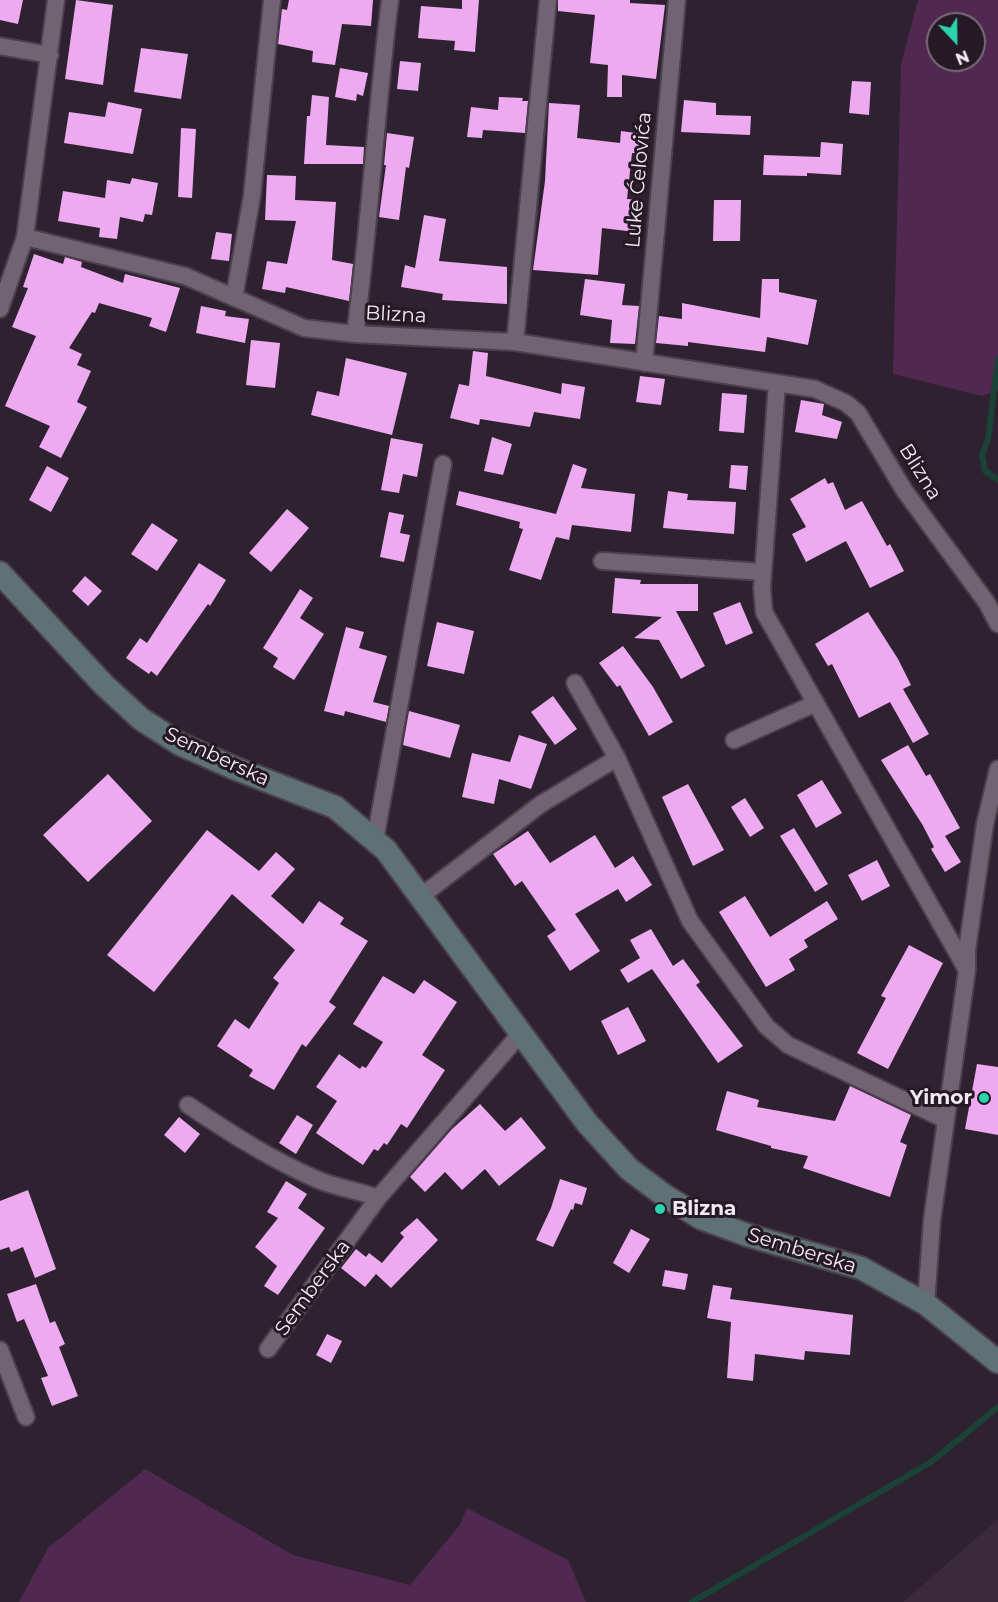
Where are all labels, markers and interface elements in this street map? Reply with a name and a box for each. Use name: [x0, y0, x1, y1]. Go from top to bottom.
north arrow: [926, 12, 986, 72]
text: N: [953, 46, 972, 69]
street label: Luke Ćelovića: [621, 111, 657, 249]
street label: Blizna: [365, 301, 427, 329]
street label: Blizna: [894, 440, 946, 504]
street label: Semberska: [161, 722, 273, 792]
place label: Yimor: [910, 1086, 972, 1110]
marker: Yimor: [977, 1091, 991, 1105]
place label: Blizna: [672, 1197, 736, 1221]
marker: Blizna: [653, 1202, 667, 1216]
street label: Semberska: [745, 1223, 859, 1279]
street label: Semberska: [270, 1235, 356, 1341]

